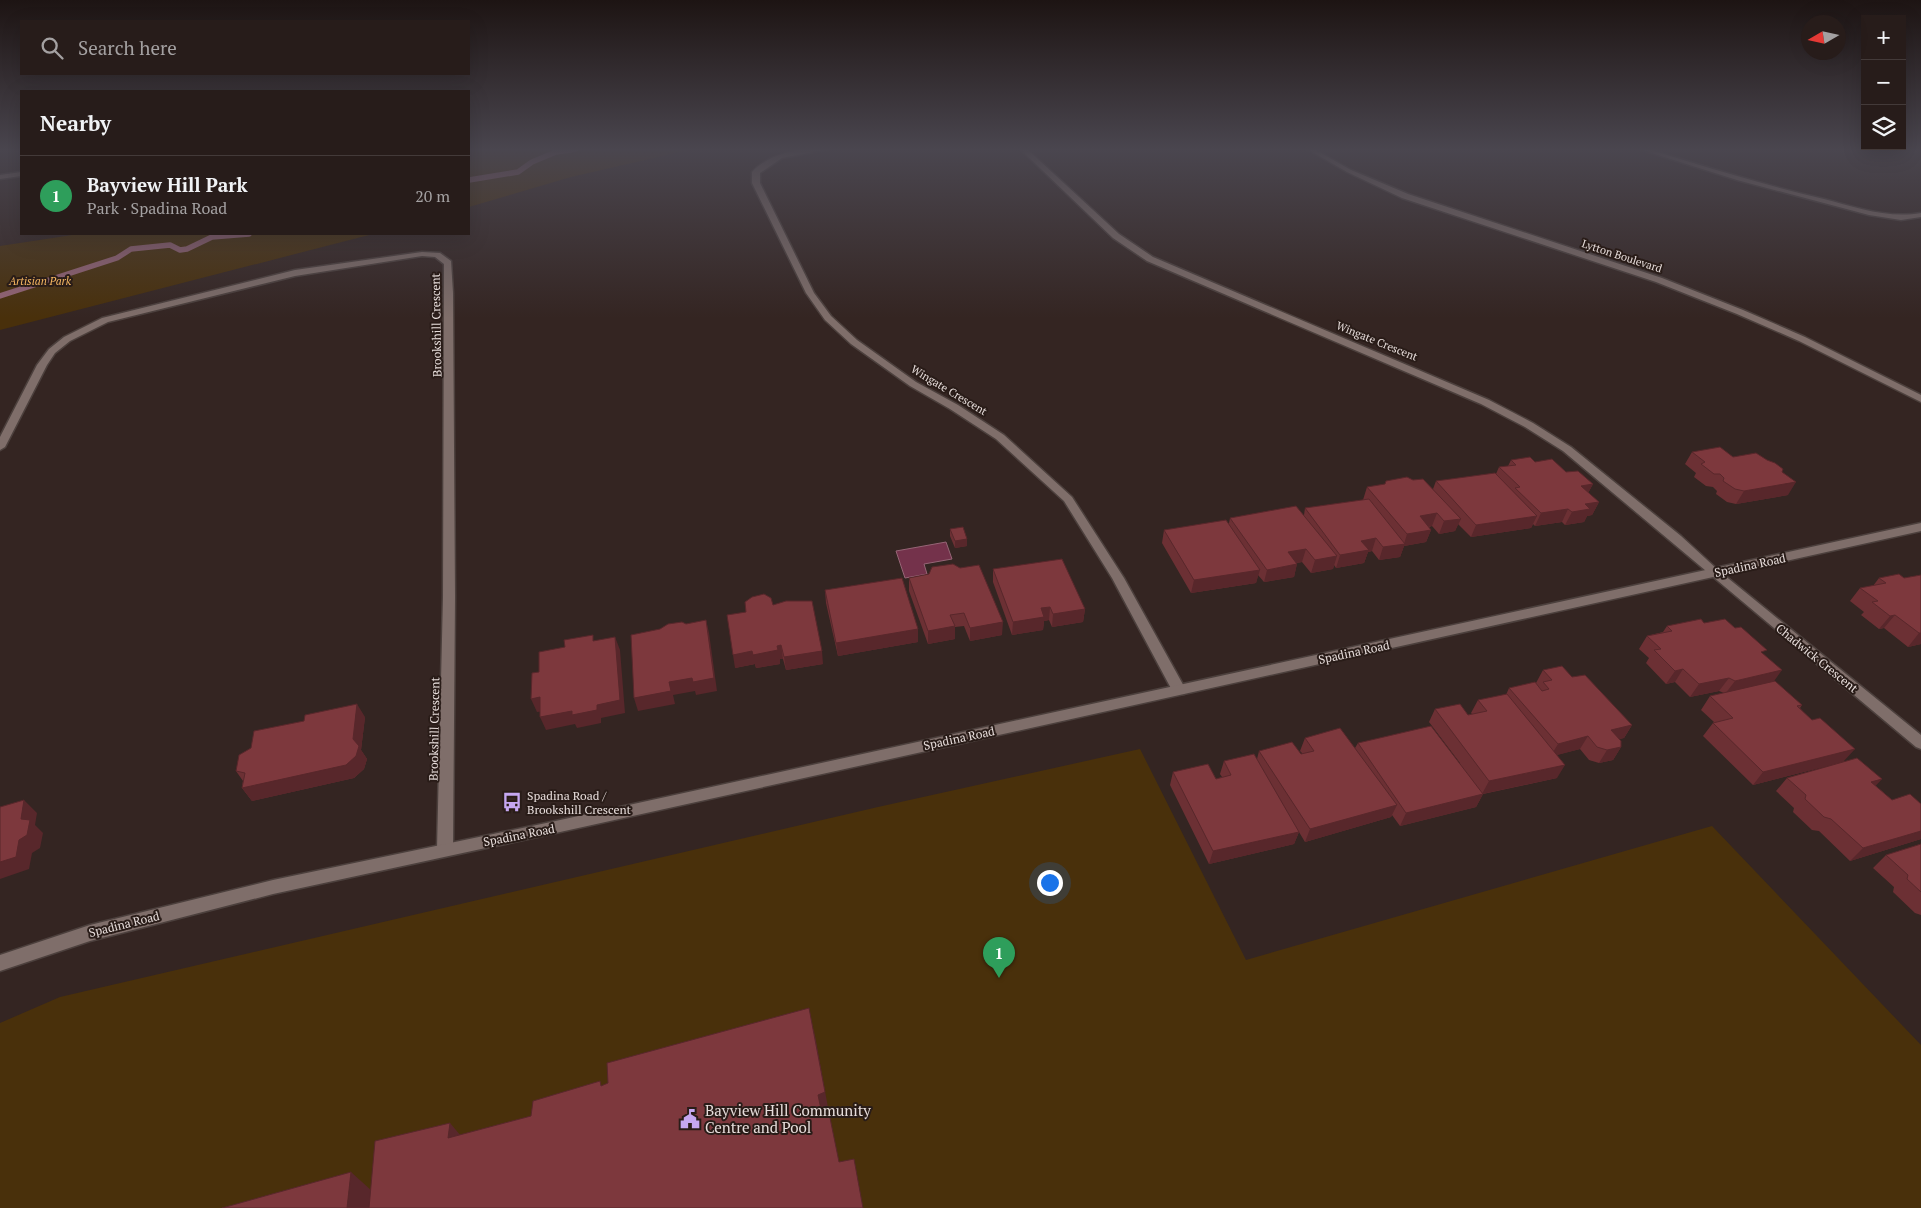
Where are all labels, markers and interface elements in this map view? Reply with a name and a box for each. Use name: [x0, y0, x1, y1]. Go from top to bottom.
north arrow: [1801, 15, 1846, 60]
map controls: [1861, 15, 1906, 150]
button: +: [1861, 15, 1906, 60]
search box: [20, 20, 470, 75]
icon: search: [38, 34, 66, 62]
text: Search here: [78, 35, 177, 60]
button: −: [1861, 60, 1906, 105]
button: layers: [1861, 105, 1906, 150]
text: Nearby: [40, 109, 111, 137]
text: Bayview Hill Park: [87, 172, 248, 197]
text: 1: [51, 185, 61, 207]
text: 20 m: [415, 185, 450, 207]
text: Park · Spadina Road: [87, 197, 227, 219]
street label: Lytton Boulevard: [1580, 236, 1664, 276]
street label: Brookshill Crescent: [428, 272, 444, 377]
park label: Artisian Park: [8, 274, 72, 288]
street label: Wingate Crescent: [1334, 318, 1420, 364]
street label: Wingate Crescent: [908, 362, 990, 418]
street label: Spadina Road: [1713, 550, 1787, 580]
street label: Chadwick Crescent: [1773, 620, 1861, 696]
street label: Spadina Road: [1317, 637, 1391, 667]
street label: Brookshill Crescent: [426, 676, 442, 781]
street label: Spadina Road: [922, 723, 996, 753]
place label: Spadina Road / Brookshill Crescent: [527, 788, 632, 817]
bus stop icon: Spadina Road / Brookshill Crescent: [501, 791, 523, 813]
street label: Spadina Road: [482, 821, 556, 849]
your location: [1037, 870, 1063, 896]
street label: Spadina Road: [87, 908, 161, 940]
pin: 1: [983, 937, 1015, 978]
place label: Bayview Hill Community Centre and Pool: [705, 1100, 871, 1137]
public building icon: Bayview Hill Community Centre and Pool: [679, 1108, 701, 1130]

